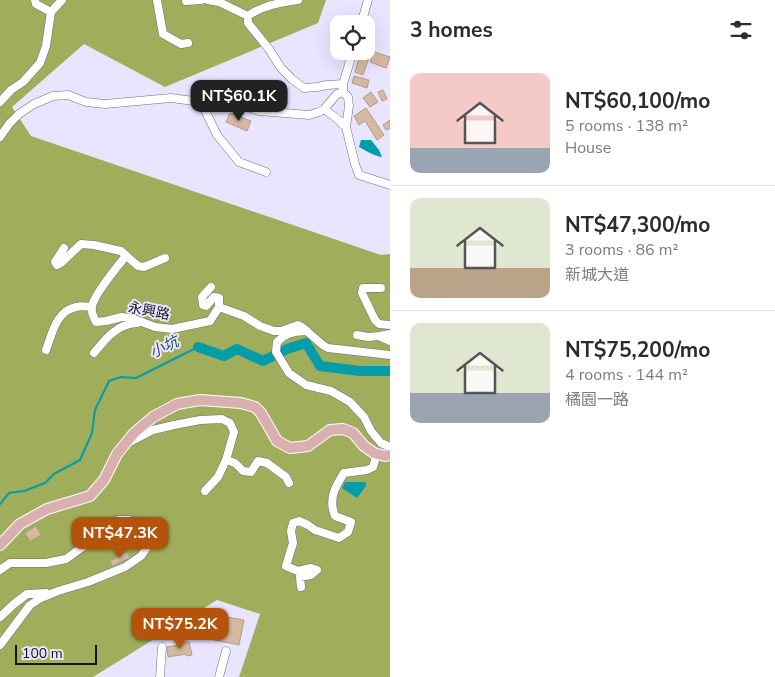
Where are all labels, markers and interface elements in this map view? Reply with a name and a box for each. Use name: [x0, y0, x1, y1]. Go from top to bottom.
map controls: [330, 15, 375, 60]
button: locate: [330, 15, 375, 60]
text: 3 homes: [410, 16, 493, 44]
icon: filters: [727, 16, 755, 44]
pin: NT$60.1K: [187, 80, 291, 122]
text: NT$60.1K: [202, 85, 276, 107]
text: NT$60,100/mo: [565, 87, 710, 115]
icon: home: [450, 93, 510, 153]
text: 5 rooms · 138 m²: [565, 115, 688, 137]
text: House: [565, 137, 611, 159]
text: NT$47,300/mo: [565, 211, 710, 239]
icon: home: [450, 218, 510, 278]
text: 3 rooms · 86 m²: [565, 239, 678, 261]
text: 新城大道: [565, 264, 629, 286]
street label: 永興路: [127, 298, 171, 324]
water label: 小坑: [146, 331, 184, 363]
text: NT$75,200/mo: [565, 336, 710, 364]
icon: home: [450, 343, 510, 403]
text: 4 rooms · 144 m²: [565, 364, 688, 386]
text: 橘園一路: [565, 389, 629, 411]
pin: NT$47.3K: [68, 516, 172, 559]
text: NT$47.3K: [83, 522, 157, 544]
pin: NT$75.2K: [128, 608, 232, 650]
text: NT$75.2K: [143, 613, 217, 635]
scale bar: [15, 642, 98, 665]
text: 100 m: [22, 644, 63, 663]

